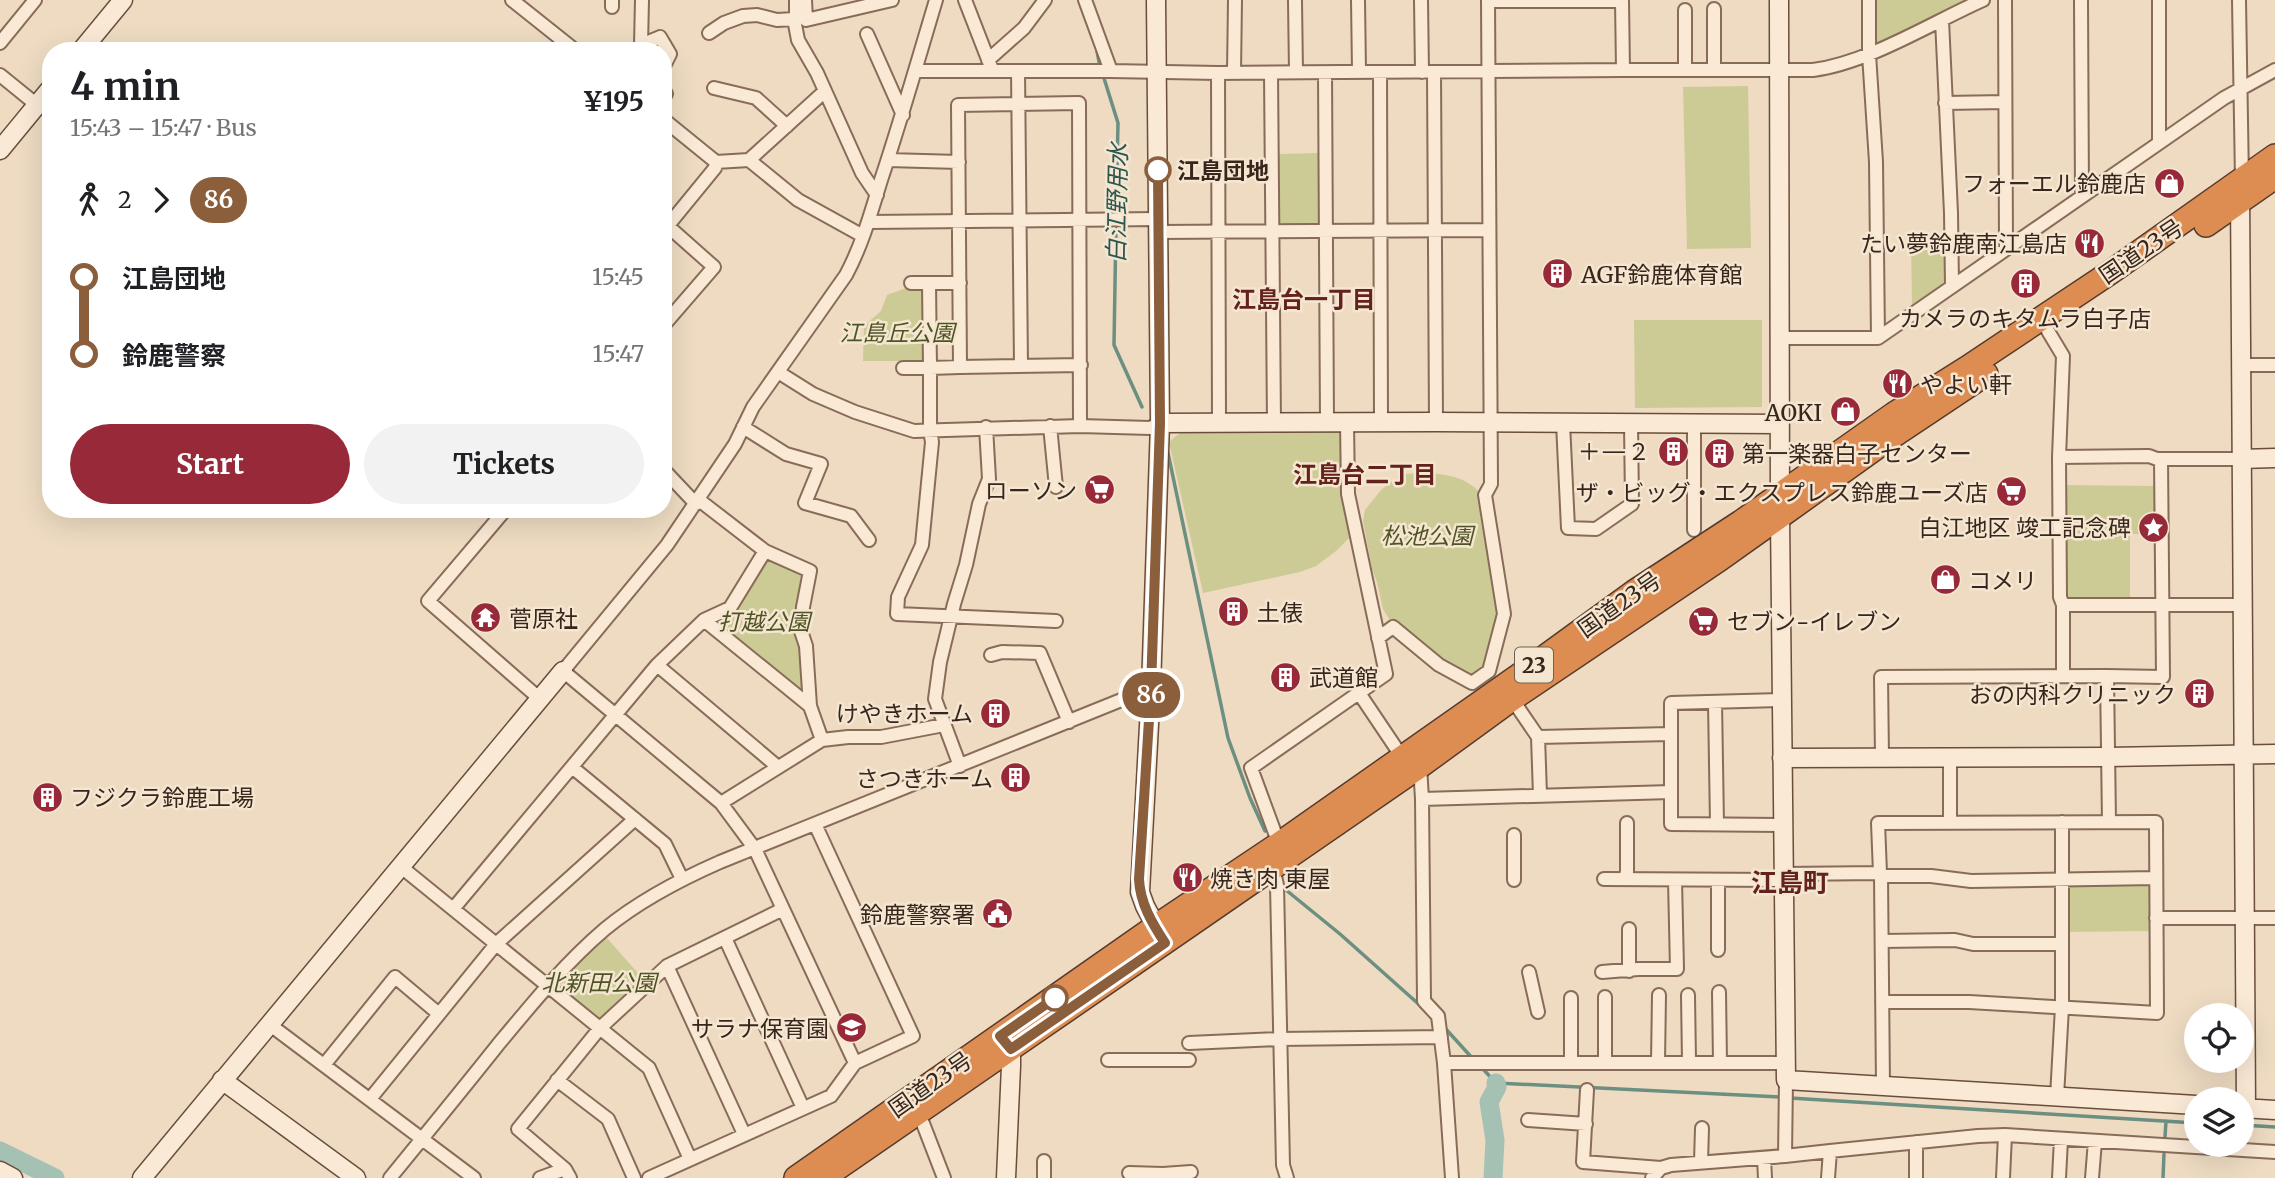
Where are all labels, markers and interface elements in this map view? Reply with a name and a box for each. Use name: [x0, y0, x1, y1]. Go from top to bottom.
text: 4 min: [70, 63, 180, 110]
text: ¥195: [583, 85, 644, 118]
text: 15:43 – 15:47 · Bus: [70, 113, 257, 142]
water label: 白江野用水: [1100, 140, 1134, 263]
place label: 江島団地: [1177, 156, 1269, 185]
marker: 江島団地: [1145, 157, 1171, 183]
shop icon: フォーエル鈴鹿店: [2152, 166, 2186, 200]
place label: フォーエル鈴鹿店: [1962, 169, 2146, 198]
icon: walk: [70, 181, 108, 219]
icon: forward: [142, 181, 180, 219]
text: 86: [204, 184, 233, 215]
text: 2: [118, 185, 132, 214]
street label: 国道23号: [2094, 212, 2188, 290]
restaurant icon: たい夢鈴鹿南江島店: [2073, 226, 2107, 260]
place label: たい夢鈴鹿南江島店: [1860, 229, 2067, 258]
building icon: AGF鈴鹿体育館: [1541, 257, 1575, 291]
place label: AGF鈴鹿体育館: [1580, 260, 1743, 289]
text: 江島団地: [122, 262, 226, 295]
text: 15:45: [592, 262, 644, 291]
building icon: カメラのキタムラ白子店: [2008, 267, 2042, 301]
district label: 江島台一丁目: [1232, 284, 1376, 315]
place label: カメラのキタムラ白子店: [1899, 304, 2151, 333]
park label: 江島丘公園: [840, 318, 958, 347]
text: 鈴鹿警察: [122, 339, 226, 372]
text: 15:47: [593, 339, 644, 368]
restaurant icon: やよい軒: [1880, 367, 1914, 401]
place label: やよい軒: [1920, 370, 2012, 399]
shop icon: AOKI: [1828, 395, 1862, 429]
place label: AOKI: [1764, 398, 1822, 427]
button: Start: [70, 424, 350, 504]
button: Tickets: [364, 424, 644, 504]
building icon: ＋―２: [1656, 434, 1690, 468]
building icon: 第一楽器白子センター: [1702, 436, 1736, 470]
place label: ＋―２: [1578, 437, 1650, 466]
place label: 第一楽器白子センター: [1742, 439, 1972, 468]
district label: 江島台二丁目: [1293, 459, 1437, 490]
supermarket icon: ローソン: [1083, 473, 1117, 507]
supermarket icon: ザ・ビッグ・エクスプレス鈴鹿ユーズ店: [1994, 475, 2028, 509]
place label: ローソン: [985, 476, 1077, 505]
place label: ザ・ビッグ・エクスプレス鈴鹿ユーズ店: [1576, 478, 1988, 507]
place icon: 白江地区 竣工記念碑: [2137, 510, 2171, 544]
place label: 白江地区 竣工記念碑: [1919, 513, 2131, 542]
park label: 松池公園: [1381, 521, 1476, 550]
shop icon: コメリ: [1928, 563, 1962, 597]
street label: 国道23号: [1572, 565, 1666, 643]
place label: コメリ: [1968, 566, 2037, 595]
building icon: 土俵: [1217, 595, 1251, 629]
place label: 土俵: [1257, 598, 1303, 627]
temple icon: 菅原社: [469, 601, 503, 635]
place label: 菅原社: [509, 604, 578, 633]
supermarket icon: セブン-イレブン: [1687, 604, 1721, 638]
park label: 打越公園: [718, 607, 813, 636]
place label: セブン-イレブン: [1727, 607, 1901, 636]
road number: 23: [1515, 648, 1553, 682]
building icon: 武道館: [1269, 660, 1303, 694]
place label: 武道館: [1309, 663, 1378, 692]
line badge: 86: [1120, 672, 1182, 718]
building icon: おの内科クリニック: [2182, 677, 2216, 711]
text: 86: [1136, 679, 1166, 710]
place label: おの内科クリニック: [1969, 680, 2176, 709]
building icon: けやきホーム: [979, 696, 1013, 730]
place label: けやきホーム: [836, 699, 973, 728]
building icon: さつきホーム: [999, 761, 1033, 795]
place label: さつきホーム: [856, 764, 993, 793]
building icon: フジクラ鈴鹿工場: [30, 780, 64, 814]
place label: フジクラ鈴鹿工場: [70, 783, 254, 812]
restaurant icon: 焼き肉 東屋: [1170, 861, 1204, 895]
place label: 焼き肉 東屋: [1210, 864, 1330, 893]
district label: 江島町: [1751, 866, 1829, 899]
public building icon: 鈴鹿警察署: [981, 897, 1015, 931]
place label: 鈴鹿警察署: [860, 900, 975, 929]
park label: 北新田公園: [542, 968, 660, 997]
unlabelled marker: [1042, 985, 1068, 1011]
map controls: [2184, 1003, 2254, 1157]
button: locate: [2184, 1003, 2254, 1073]
school or university icon: サラナ保育園: [835, 1011, 869, 1045]
place label: サラナ保育園: [691, 1014, 829, 1043]
street label: 国道23号: [883, 1045, 977, 1123]
button: layers: [2184, 1087, 2254, 1157]

